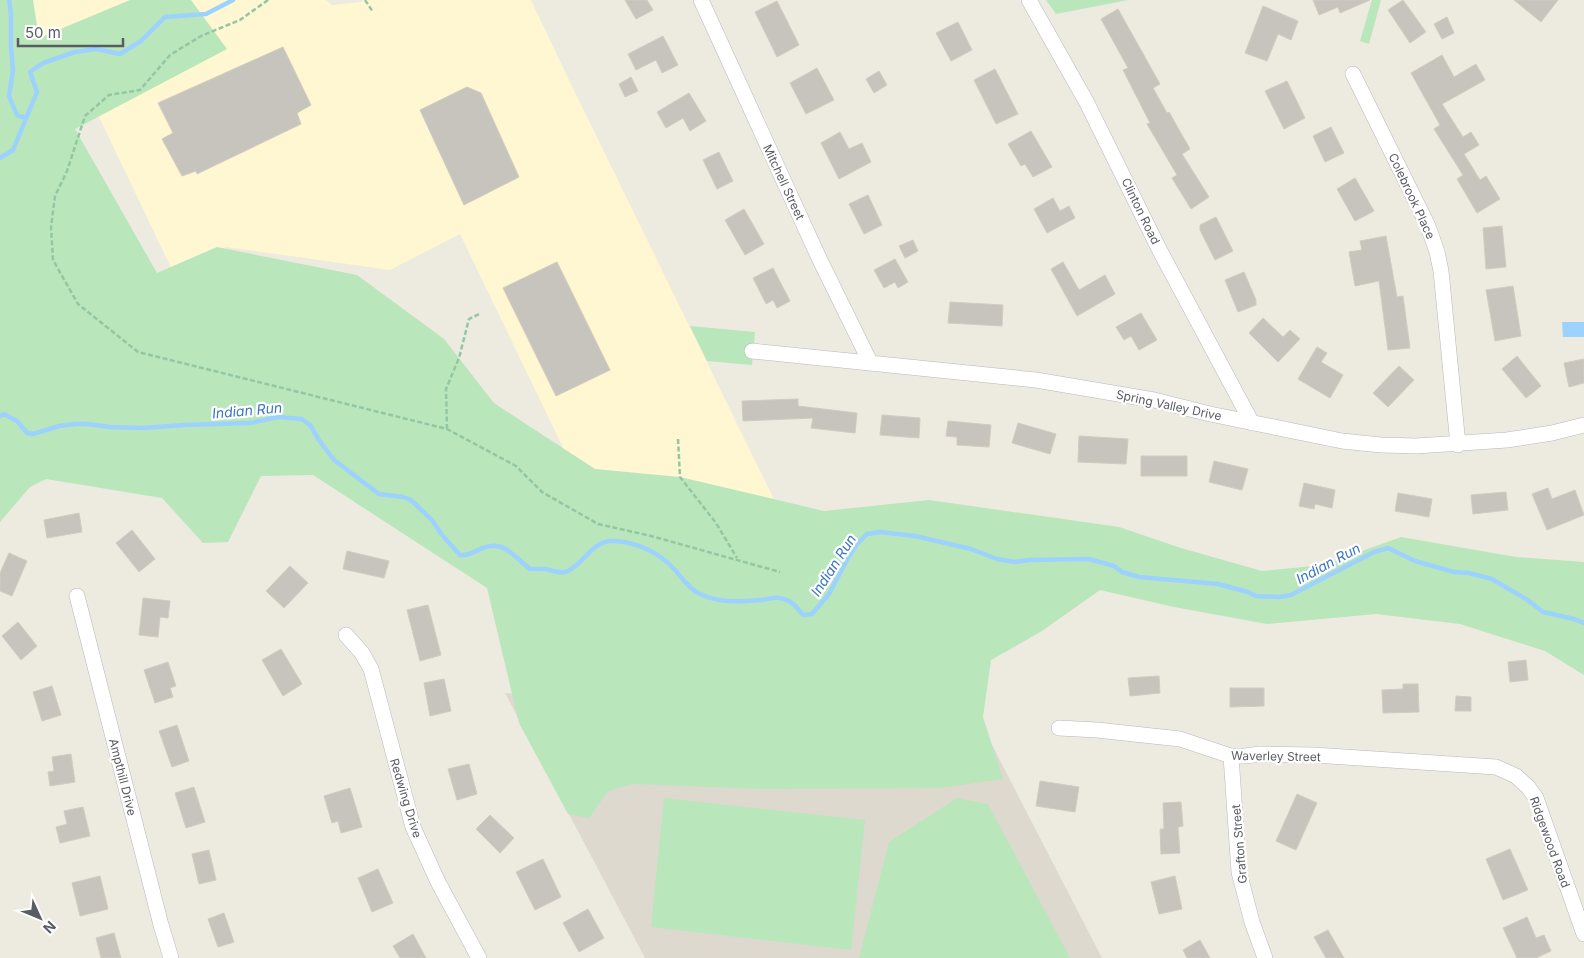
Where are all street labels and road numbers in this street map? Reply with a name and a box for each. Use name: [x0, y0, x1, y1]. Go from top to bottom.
street label: Mitchell Street: [760, 142, 808, 222]
street label: Colebrook Place: [1386, 151, 1438, 241]
street label: Clinton Road: [1118, 175, 1164, 247]
street label: Spring Valley Drive: [1115, 387, 1223, 423]
street label: Ampthill Drive: [106, 737, 140, 817]
street label: Waverley Street: [1231, 748, 1321, 764]
street label: Redwing Drive: [387, 756, 425, 840]
street label: Ridgewood Road: [1527, 794, 1573, 890]
street label: Grafton Street: [1228, 804, 1250, 884]

